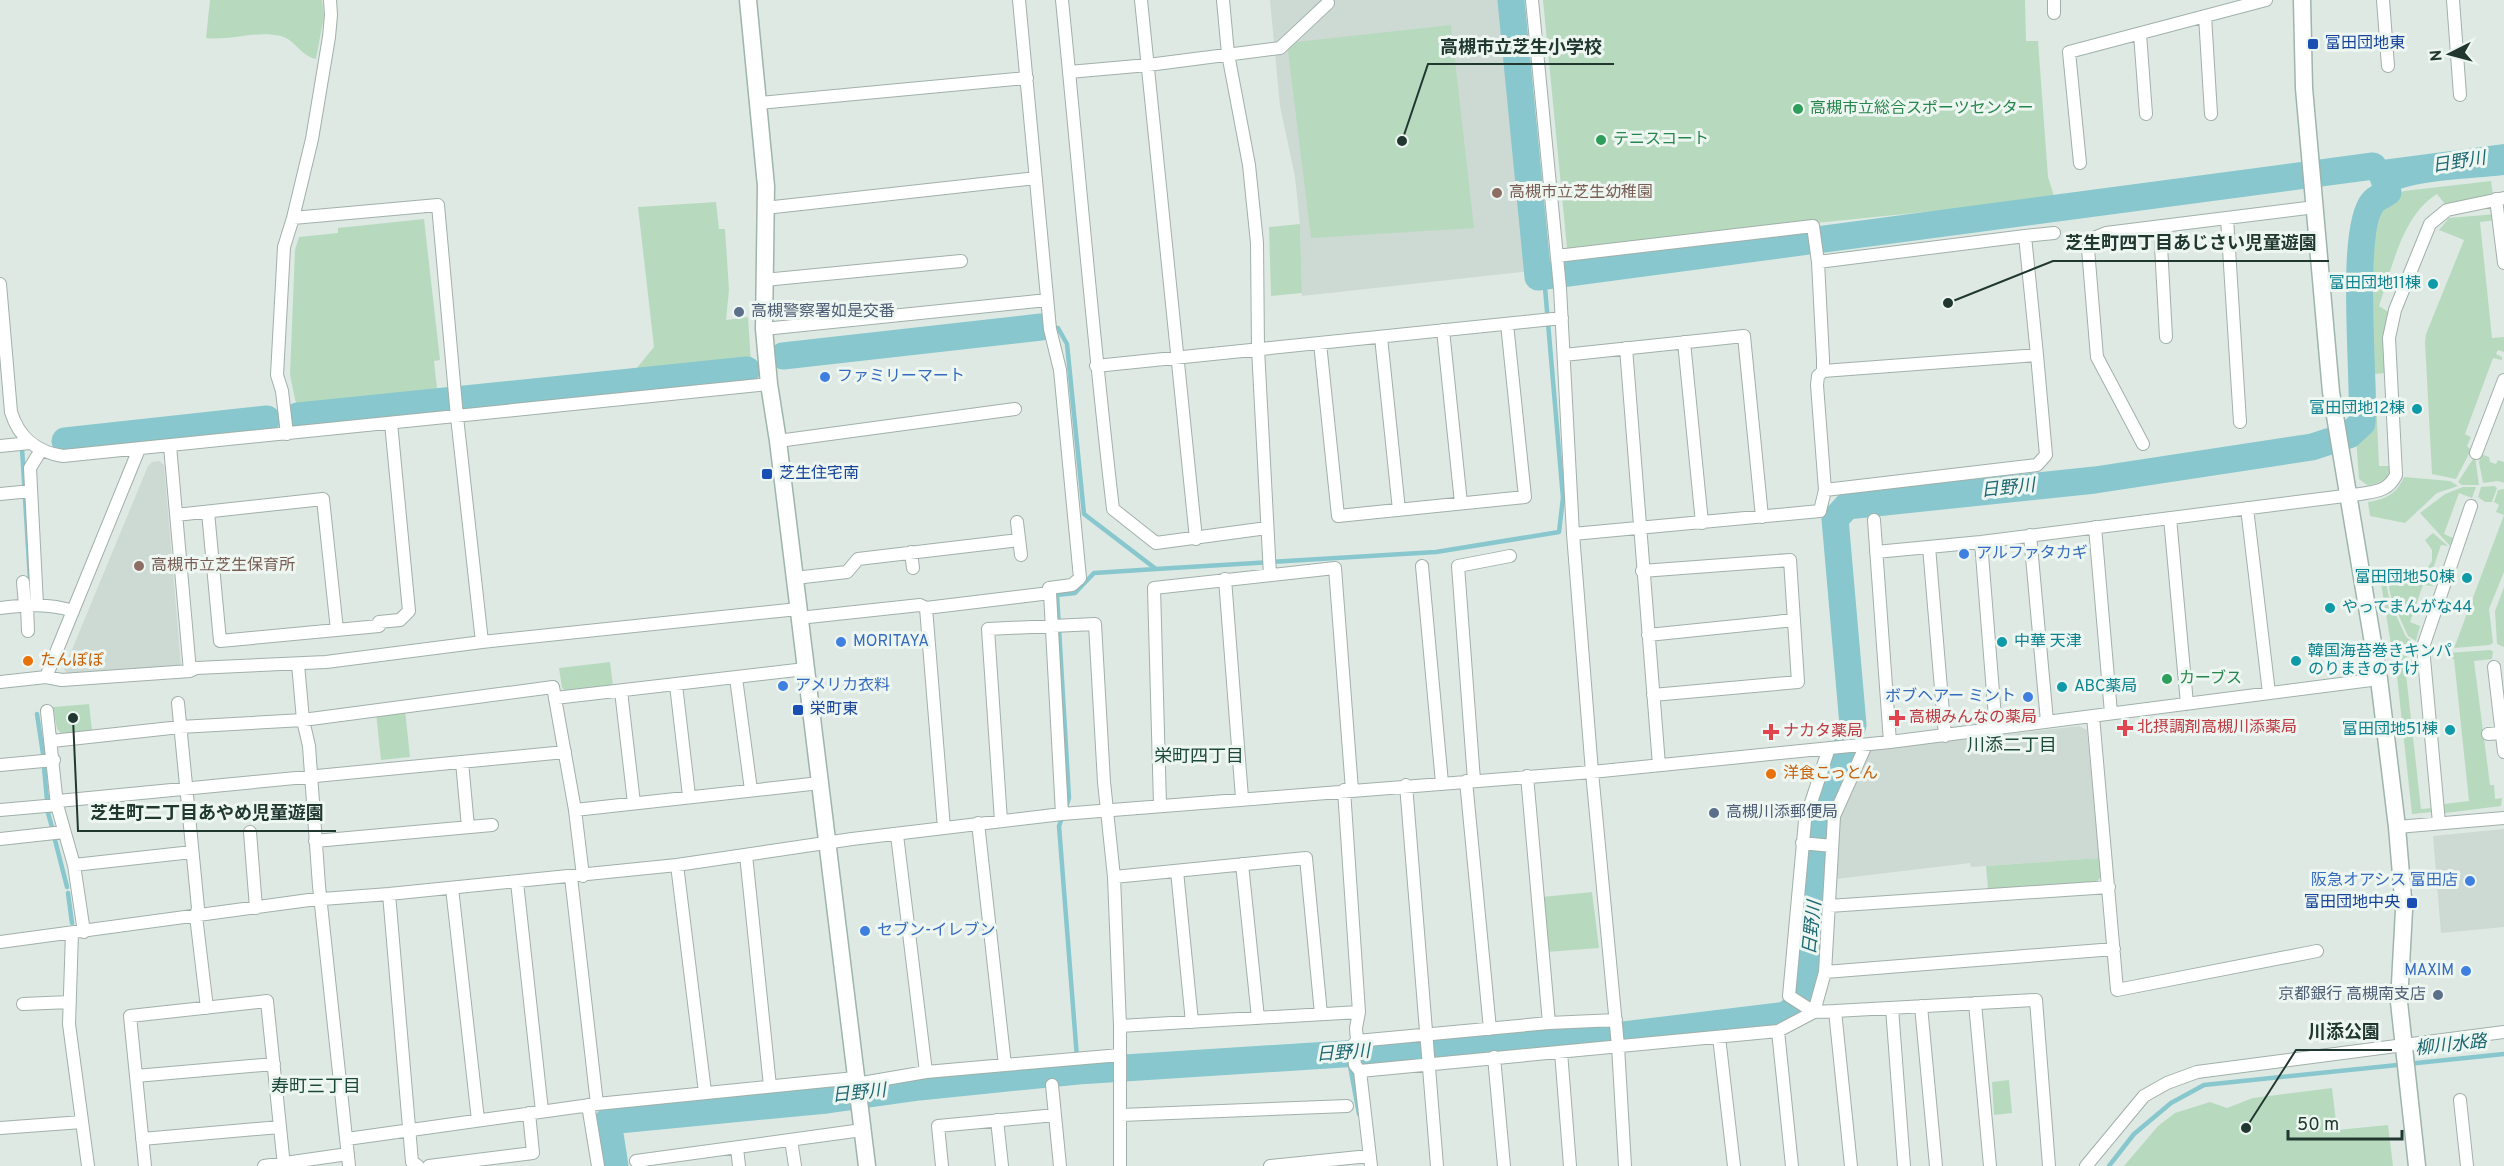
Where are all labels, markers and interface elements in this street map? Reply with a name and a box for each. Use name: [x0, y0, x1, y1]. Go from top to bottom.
north arrow: [2420, 24, 2480, 84]
callout: 高槻市立芝生小学校: [1428, 28, 1614, 64]
place label: 富田団地東: [2325, 34, 2405, 54]
text: 高槻市立芝生小学校: [1440, 37, 1602, 60]
marker: 富田団地東: [2306, 37, 2320, 51]
text: N: [2427, 49, 2448, 62]
place label: 高槻市立総合スポーツセンター: [1810, 99, 2034, 119]
marker: 高槻市立総合スポーツセンター: [1791, 102, 1805, 116]
place label: テニスコート: [1613, 130, 1709, 150]
marker: テニスコート: [1594, 133, 1608, 147]
water label: 日野川: [2431, 147, 2489, 179]
place label: 高槻市立芝生幼稚園: [1509, 183, 1653, 203]
marker: 高槻市立芝生幼稚園: [1490, 186, 1504, 200]
callout: 芝生町四丁目あじさい児童遊園: [2053, 225, 2329, 261]
text: 芝生町四丁目あじさい児童遊園: [2065, 233, 2317, 256]
place label: 富田団地11棟: [2329, 274, 2421, 294]
marker: 富田団地11棟: [2426, 277, 2440, 291]
place label: 高槻警察署如是交番: [751, 302, 895, 322]
marker: 高槻警察署如是交番: [732, 305, 746, 319]
place label: ファミリーマート: [837, 367, 965, 387]
marker: ファミリーマート: [818, 370, 832, 384]
place label: 富田団地12棟: [2309, 399, 2405, 419]
marker: 富田団地12棟: [2410, 402, 2424, 416]
place label: 芝生住宅南: [779, 464, 859, 484]
marker: 芝生住宅南: [760, 467, 774, 481]
water label: 日野川: [1980, 475, 2038, 503]
place label: アルファタカギ: [1976, 544, 2088, 564]
marker: アルファタカギ: [1957, 547, 1971, 561]
place label: 高槻市立芝生保育所: [151, 556, 295, 576]
marker: 高槻市立芝生保育所: [132, 559, 146, 573]
place label: 富田団地50棟: [2355, 568, 2455, 588]
marker: 富田団地50棟: [2460, 571, 2474, 585]
place label: やってまんがな44: [2342, 598, 2472, 618]
marker: やってまんがな44: [2323, 601, 2337, 615]
place label: MORITAYA: [853, 632, 929, 652]
place label: 中華 天津: [2014, 632, 2082, 652]
marker: MORITAYA: [834, 635, 848, 649]
marker: 中華 天津: [1995, 635, 2009, 649]
place label: 韓国海苔巻きキンパ のりまきのすけ: [2308, 642, 2452, 680]
place label: たんぽぽ: [40, 651, 104, 671]
marker: たんぽぽ: [21, 654, 35, 668]
marker: 韓国海苔巻きキンパ のりまきのすけ: [2289, 654, 2303, 668]
place label: カーブス: [2179, 669, 2242, 689]
marker: カーブス: [2160, 672, 2174, 686]
place label: アメリカ衣料: [795, 676, 890, 696]
place label: ABC薬局: [2074, 677, 2137, 697]
marker: アメリカ衣料: [776, 679, 790, 693]
marker: ABC薬局: [2055, 680, 2069, 694]
place label: ボブヘアー ミント: [1885, 687, 2016, 707]
marker: ボブヘアー ミント: [2021, 690, 2035, 704]
place label: 栄町東: [810, 700, 858, 720]
marker: 栄町東: [791, 703, 805, 717]
place label: 高槻みんなの薬局: [1909, 708, 2037, 728]
marker: 高槻みんなの薬局: [1890, 711, 1904, 725]
place label: 北摂調剤高槻川添薬局: [2137, 718, 2297, 738]
place label: 富田団地51棟: [2342, 720, 2438, 740]
marker: 北摂調剤高槻川添薬局: [2118, 721, 2132, 735]
place label: ナカタ薬局: [1783, 722, 1863, 742]
marker: 富田団地51棟: [2443, 723, 2457, 737]
marker: ナカタ薬局: [1764, 725, 1778, 739]
district label: 川添二丁目: [1967, 735, 2057, 758]
district label: 栄町四丁目: [1154, 746, 1244, 769]
place label: 洋食こっとん: [1783, 764, 1878, 784]
marker: 洋食こっとん: [1764, 767, 1778, 781]
callout: 芝生町二丁目あやめ児童遊園: [78, 795, 336, 831]
text: 芝生町二丁目あやめ児童遊園: [90, 803, 324, 826]
place label: 高槻川添郵便局: [1726, 803, 1838, 823]
marker: 高槻川添郵便局: [1707, 806, 1721, 820]
place label: 阪急オアシス 富田店: [2311, 871, 2458, 891]
marker: 阪急オアシス 富田店: [2463, 874, 2477, 888]
place label: 富田団地中央: [2304, 893, 2400, 913]
marker: 富田団地中央: [2405, 896, 2419, 910]
water label: 日野川: [1799, 898, 1827, 956]
place label: セブン-イレブン: [877, 921, 995, 941]
marker: セブン-イレブン: [858, 924, 872, 938]
place label: MAXIM: [2404, 961, 2454, 981]
marker: MAXIM: [2459, 964, 2473, 978]
place label: 京都銀行 高槻南支店: [2278, 985, 2426, 1005]
marker: 京都銀行 高槻南支店: [2431, 988, 2445, 1002]
callout: 川添公園: [2296, 1014, 2392, 1050]
text: 川添公園: [2308, 1022, 2380, 1045]
water label: 柳川水路: [2414, 1031, 2490, 1061]
water label: 日野川: [1315, 1041, 1373, 1067]
district label: 寿町三丁目: [271, 1076, 361, 1099]
water label: 日野川: [831, 1080, 889, 1108]
scale bar: [2288, 1103, 2402, 1141]
text: 50 m: [2297, 1114, 2339, 1137]

